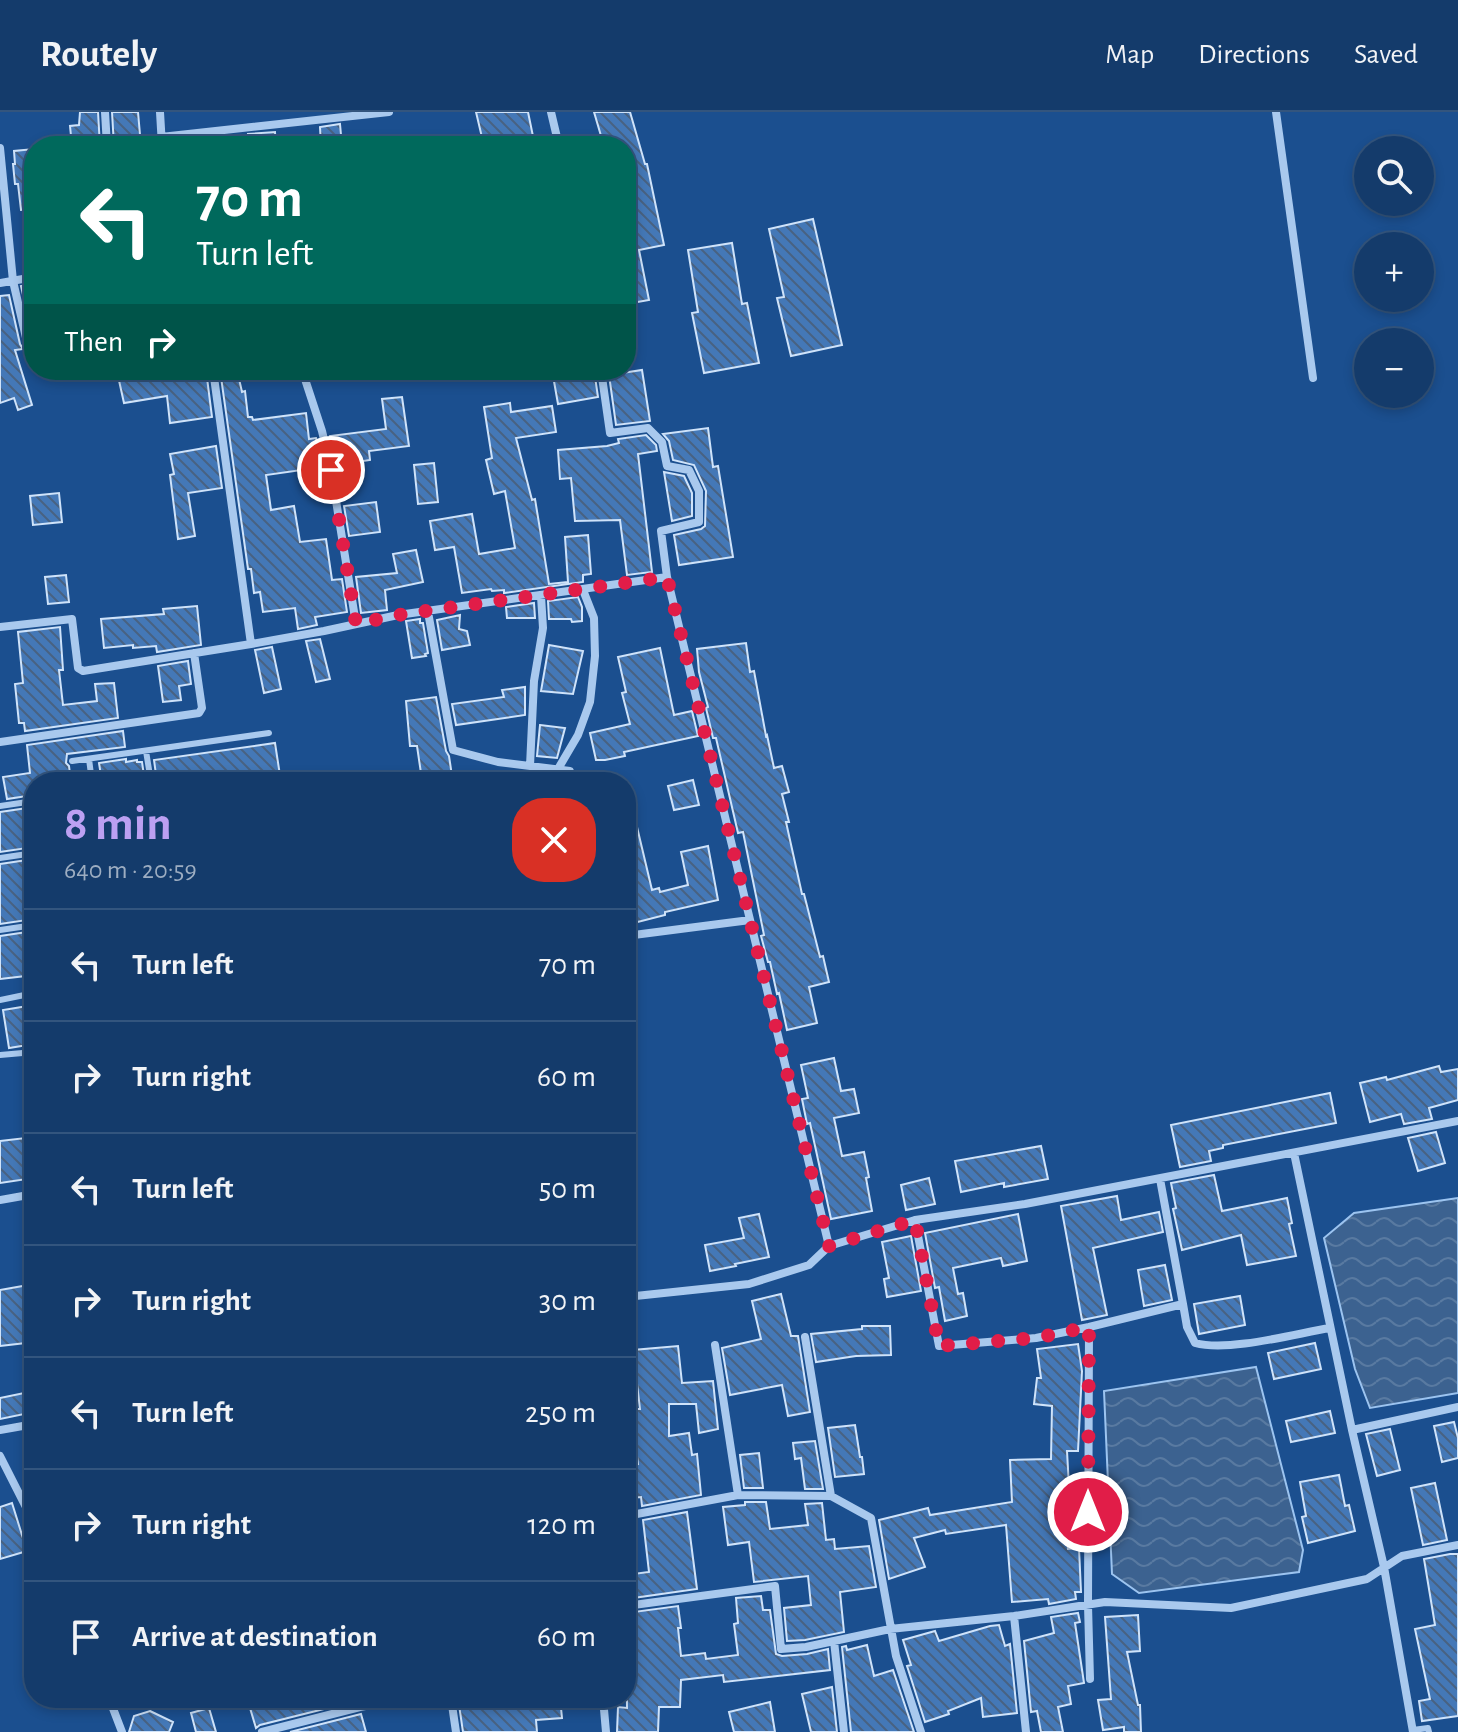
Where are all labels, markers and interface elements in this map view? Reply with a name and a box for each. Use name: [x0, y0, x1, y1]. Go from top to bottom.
text: Routely: [40, 36, 157, 74]
text: Map: [1105, 41, 1154, 69]
text: Directions: [1198, 41, 1310, 69]
text: Saved: [1354, 41, 1418, 69]
map controls: [1354, 136, 1434, 408]
button: search: [1354, 136, 1434, 216]
icon: left: [64, 168, 168, 272]
text: 70 m: [196, 171, 303, 227]
button: +: [1354, 232, 1434, 312]
text: Turn left: [196, 236, 313, 272]
icon: right: [139, 320, 183, 364]
text: Then: [64, 327, 123, 357]
button: −: [1354, 328, 1434, 408]
pin: [297, 436, 365, 504]
icon: arrive: [309, 448, 353, 492]
button: close: [512, 798, 596, 882]
text: 8 min: [64, 801, 172, 849]
text: 640 m · 20:59: [64, 857, 197, 883]
icon: left: [64, 943, 108, 987]
text: Turn left: [132, 950, 233, 980]
text: 70 m: [539, 950, 596, 980]
icon: right: [64, 1055, 108, 1099]
text: Turn right: [132, 1062, 251, 1092]
text: 60 m: [537, 1062, 596, 1092]
icon: left: [64, 1167, 108, 1211]
text: Turn left: [132, 1174, 233, 1204]
text: 50 m: [539, 1174, 596, 1204]
icon: right: [64, 1279, 108, 1323]
text: Turn right: [132, 1286, 251, 1316]
text: 30 m: [539, 1286, 596, 1316]
icon: left: [64, 1391, 108, 1435]
text: Turn left: [132, 1398, 233, 1428]
text: 250 m: [525, 1398, 596, 1428]
position arrow: [1046, 1470, 1130, 1554]
icon: right: [64, 1503, 108, 1547]
text: Turn right: [132, 1510, 251, 1540]
text: 120 m: [527, 1510, 596, 1540]
icon: arrive: [64, 1615, 108, 1659]
text: Arrive at destination: [132, 1622, 378, 1652]
text: 60 m: [537, 1622, 596, 1652]

